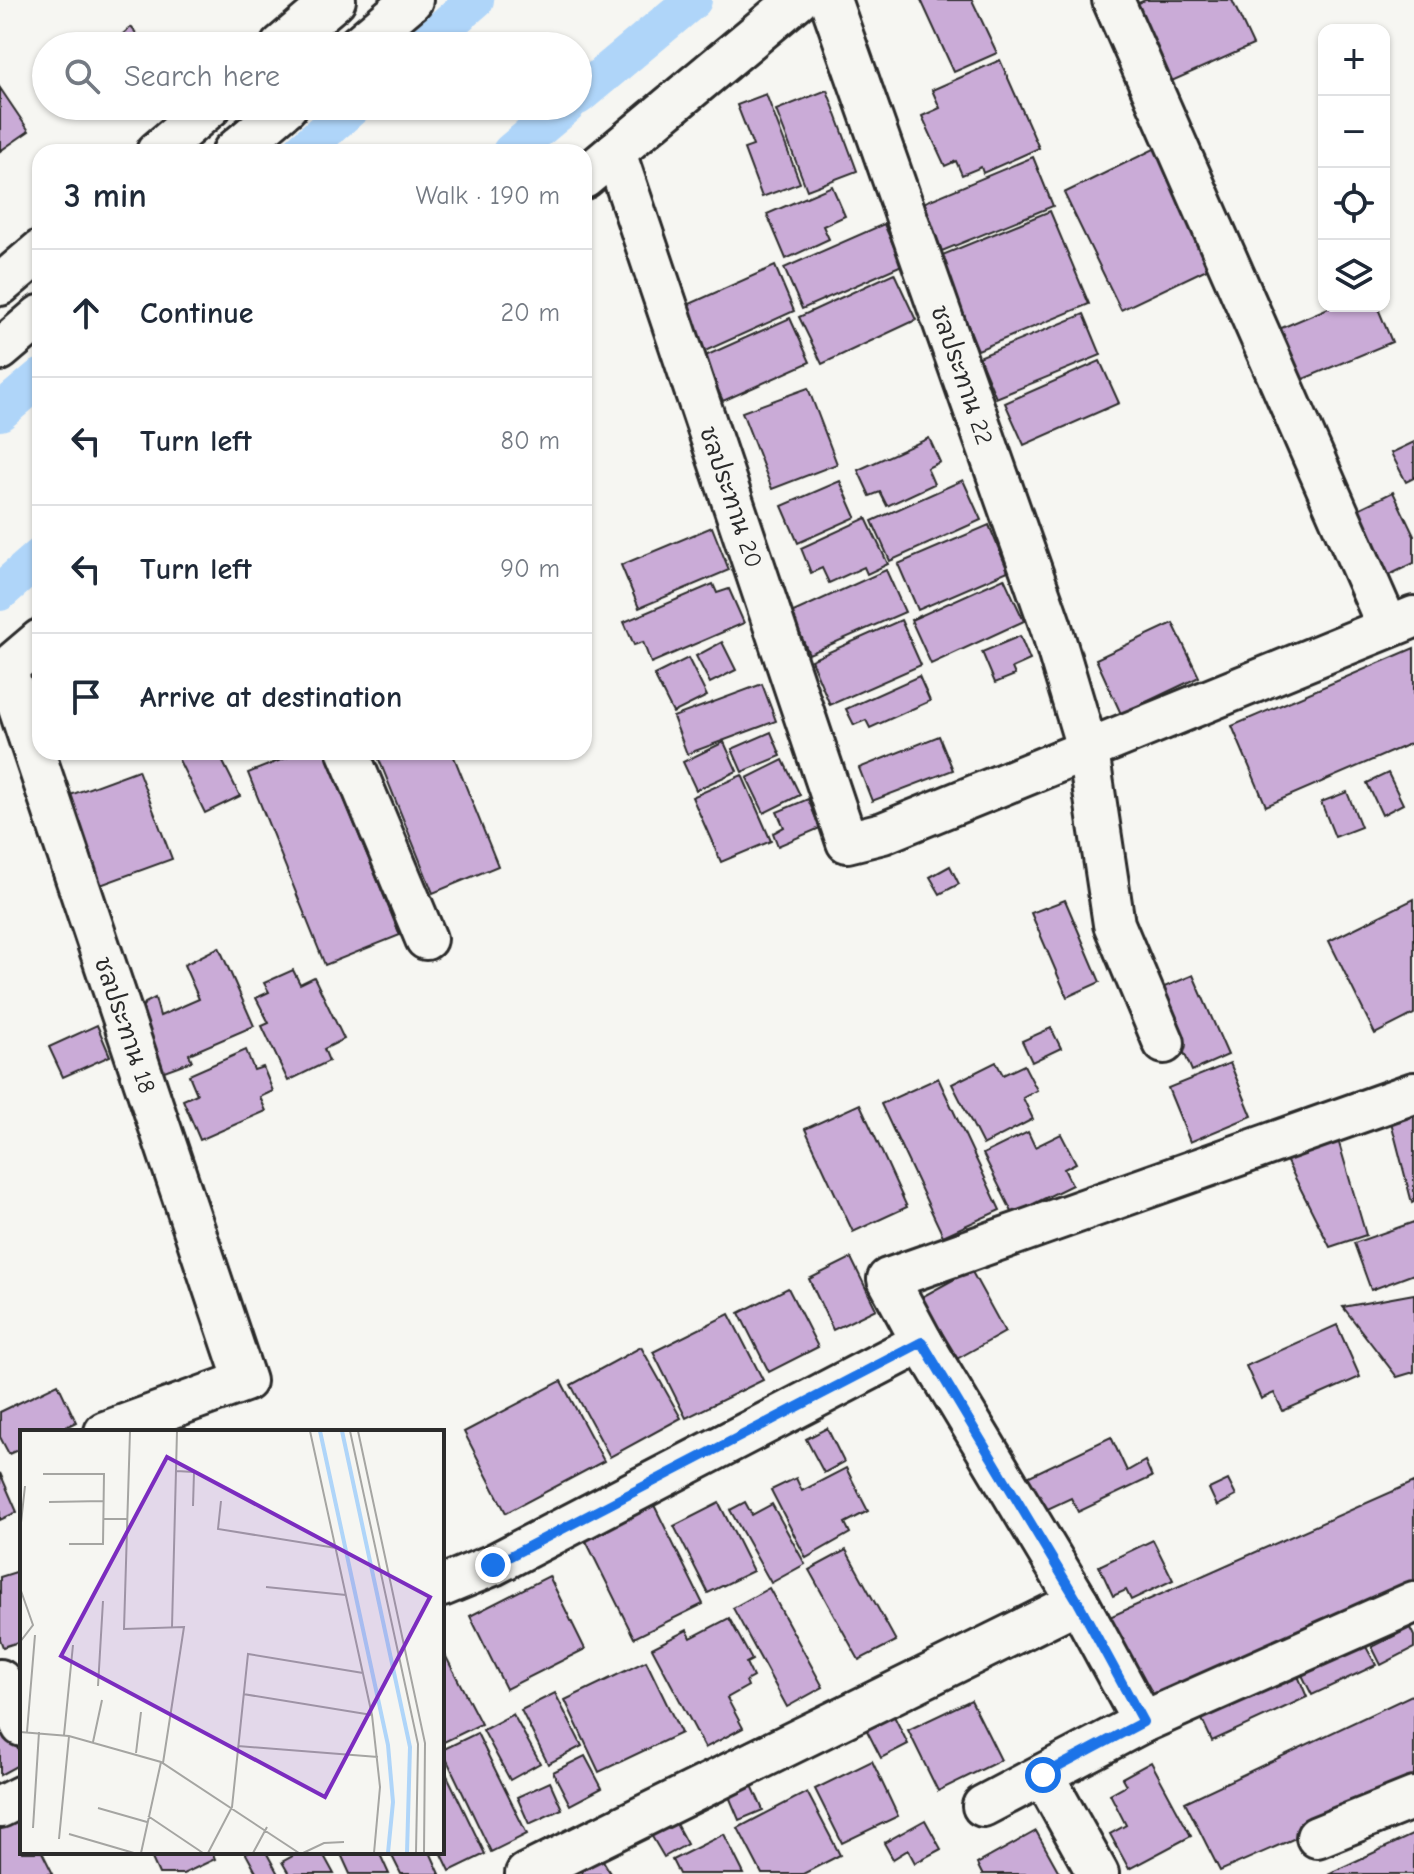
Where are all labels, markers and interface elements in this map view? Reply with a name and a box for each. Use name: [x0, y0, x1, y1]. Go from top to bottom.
map controls: [1318, 24, 1390, 312]
button: +: [1318, 24, 1390, 96]
search box: [32, 32, 592, 120]
icon: search: [60, 54, 104, 98]
text: Search here: [124, 59, 280, 94]
button: −: [1318, 96, 1390, 168]
button: locate: [1318, 168, 1390, 240]
text: 3 min: [64, 176, 147, 216]
text: Walk · 190 m: [415, 181, 560, 211]
button: layers: [1318, 240, 1390, 312]
icon: ahead: [64, 291, 108, 335]
text: Continue: [140, 296, 254, 331]
text: 20 m: [500, 298, 560, 328]
street label: ชลประทาน 22: [925, 302, 999, 448]
icon: left: [64, 419, 108, 463]
street label: ชลประทาน 20: [694, 423, 768, 571]
text: Turn left: [140, 424, 252, 459]
text: 80 m: [501, 426, 560, 456]
icon: left: [64, 547, 108, 591]
text: Turn left: [140, 552, 252, 587]
text: 90 m: [500, 554, 560, 584]
icon: arrive: [64, 675, 108, 719]
text: Arrive at destination: [140, 680, 402, 715]
street label: ชลประทาน 18: [89, 953, 161, 1097]
inset map: [20, 1430, 444, 1854]
route end: [475, 1547, 511, 1583]
route start: [1025, 1757, 1061, 1793]

